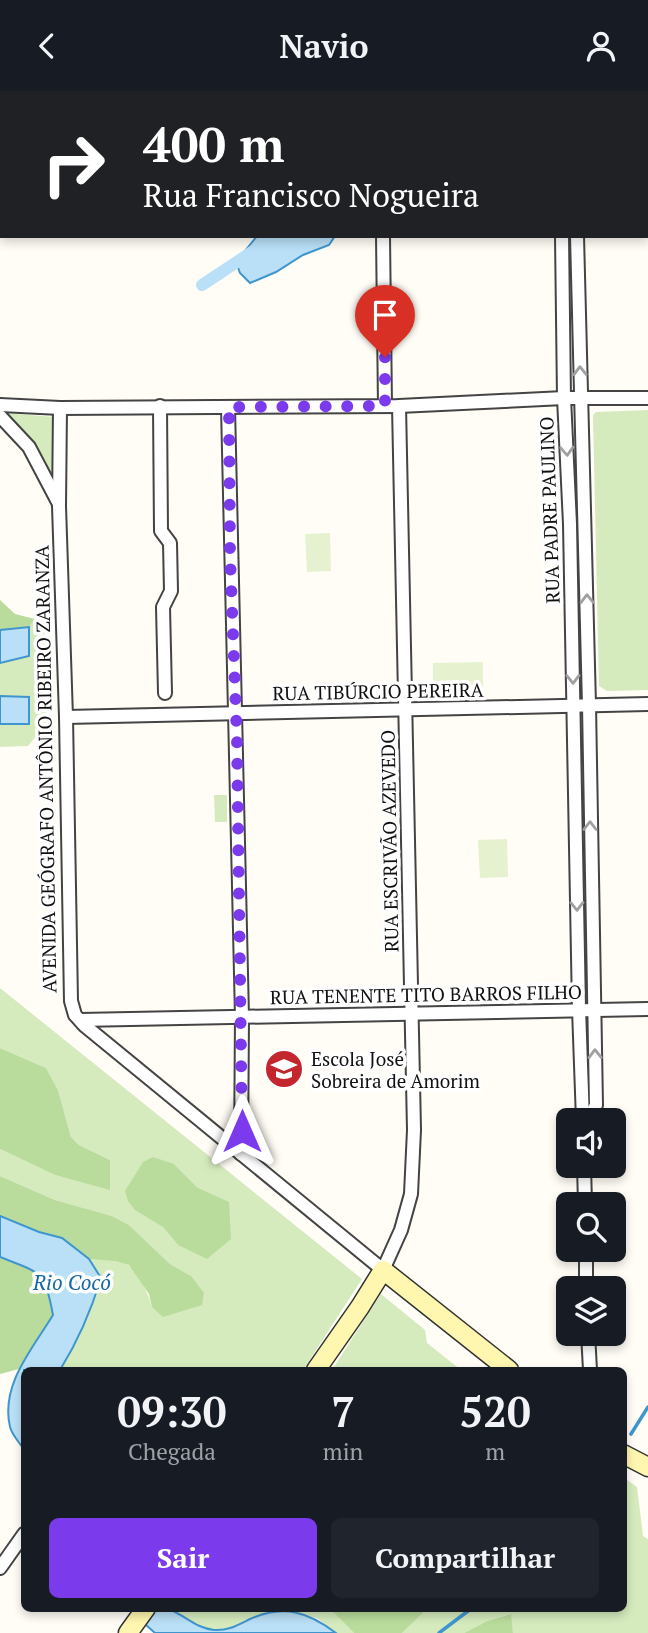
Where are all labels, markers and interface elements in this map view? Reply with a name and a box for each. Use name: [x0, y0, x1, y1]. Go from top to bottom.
text: Navio: [280, 25, 368, 67]
icon: back: [28, 27, 66, 65]
icon: person: [582, 27, 620, 65]
text: 400 m: [143, 111, 285, 176]
icon: right: [28, 119, 119, 210]
text: Rua Francisco Nogueira: [143, 174, 479, 216]
pin: [355, 285, 415, 357]
icon: arrive: [366, 296, 404, 334]
one-way arrow: [572, 366, 587, 377]
street label: RUA PADRE PAULINO: [533, 416, 565, 604]
one-way arrow: [559, 446, 574, 457]
street label: AVENIDA GEÓGRAFO ANTÔNIO RIBEIRO ZARANZA: [29, 545, 61, 993]
one-way arrow: [579, 593, 595, 604]
one-way arrow: [566, 674, 581, 685]
street label: RUA TIBÚRCIO PEREIRA: [272, 677, 484, 705]
street label: RUA ESCRIVÃO AZEVEDO: [375, 730, 403, 952]
one-way arrow: [583, 821, 598, 832]
one-way arrow: [569, 901, 584, 912]
street label: RUA TENENTE TITO BARROS FILHO: [270, 979, 582, 1009]
place label: Escola José Sobreira de Amorim: [311, 1046, 480, 1093]
school or university icon: Escola José Sobreira de Amorim: [263, 1048, 305, 1090]
one-way arrow: [587, 1048, 603, 1058]
position arrow: [205, 1094, 279, 1168]
map controls: [556, 1108, 626, 1346]
button: sound: [556, 1108, 626, 1178]
button: search: [556, 1192, 626, 1262]
water label: Rio Cocó: [32, 1268, 111, 1296]
button: layers: [556, 1276, 626, 1346]
text: 09:30: [117, 1383, 227, 1439]
text: 7: [331, 1383, 355, 1439]
text: 520: [460, 1383, 531, 1439]
text: Chegada: [128, 1436, 216, 1467]
text: min: [323, 1436, 363, 1467]
text: m: [485, 1436, 505, 1467]
button: Sair: [49, 1518, 317, 1598]
button: Compartilhar: [331, 1518, 599, 1598]

